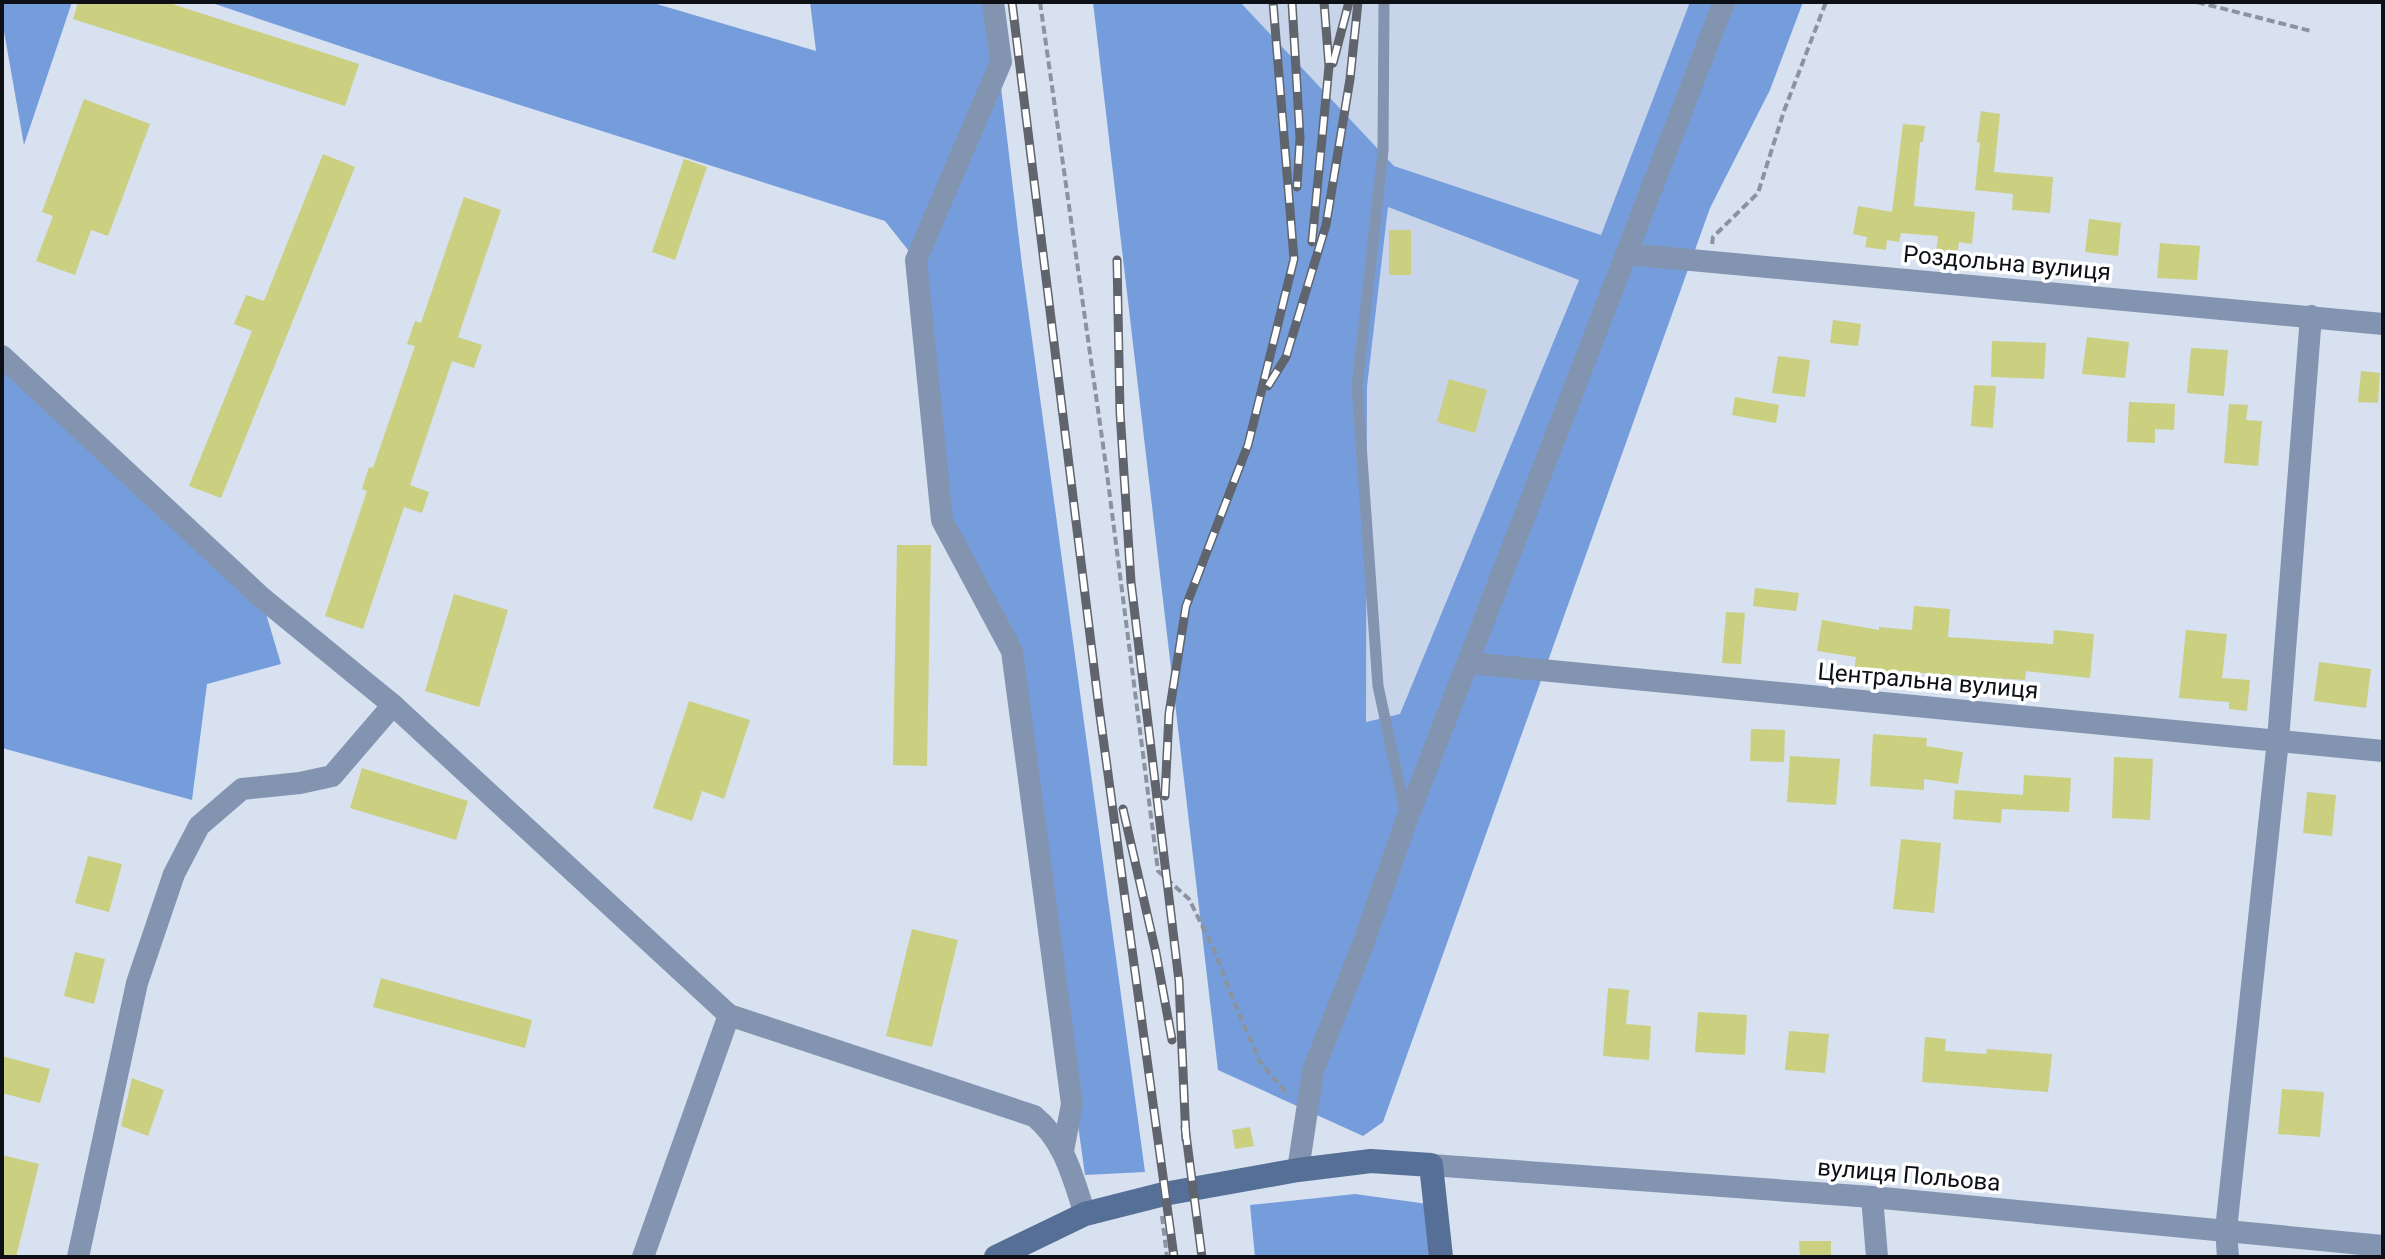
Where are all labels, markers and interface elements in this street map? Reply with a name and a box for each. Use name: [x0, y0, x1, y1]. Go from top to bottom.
street label: Роздольна вулиця: [1902, 240, 2112, 286]
street label: Центральна вулиця: [1816, 657, 2040, 705]
street label: вулиця Польова: [1816, 1153, 2002, 1197]

